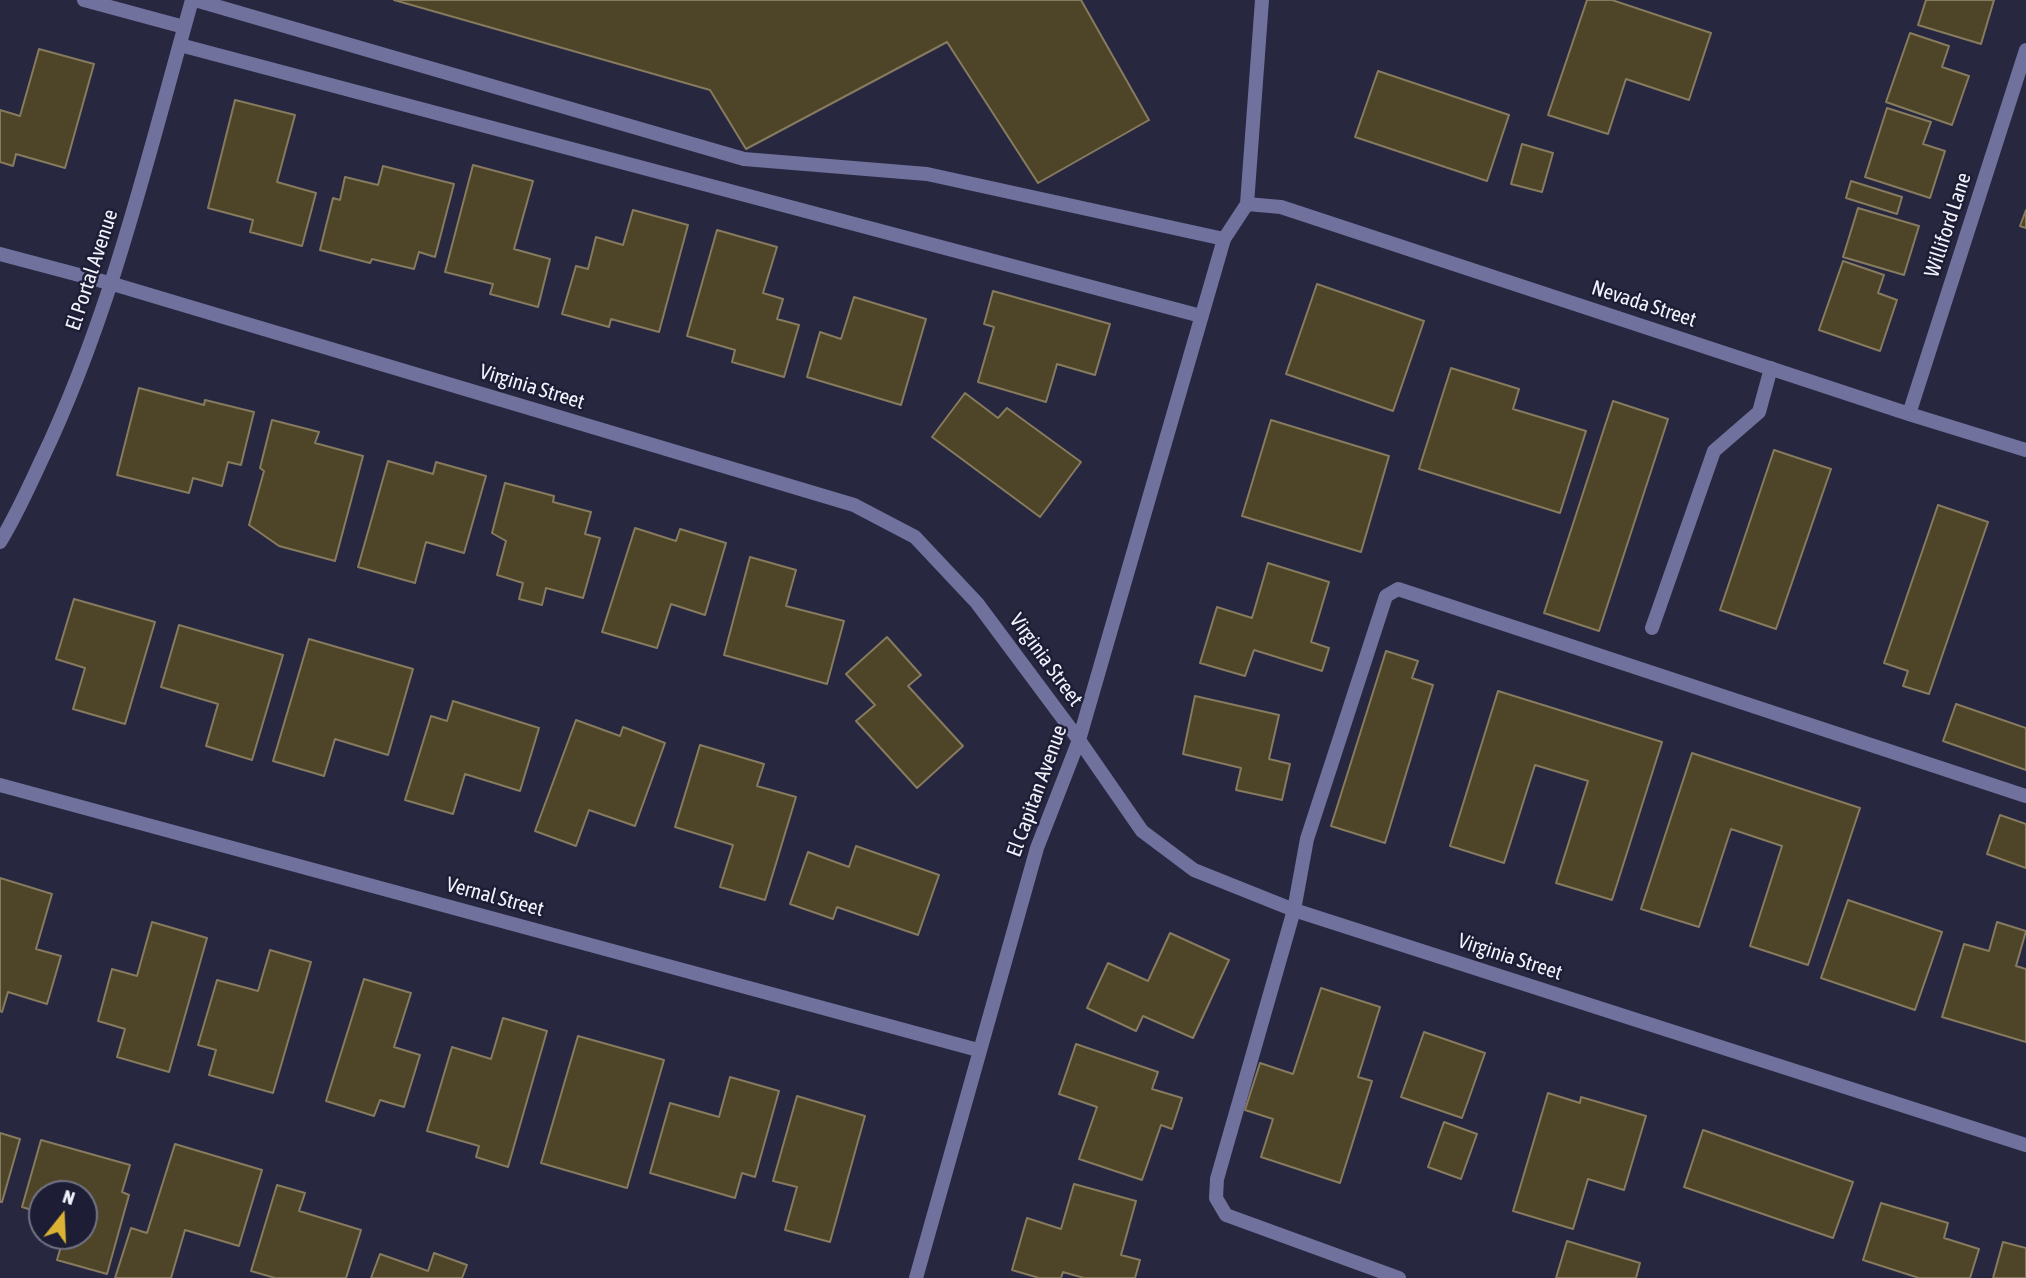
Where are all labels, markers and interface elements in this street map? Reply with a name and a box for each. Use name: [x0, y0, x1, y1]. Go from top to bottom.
street label: Williford Lane: [1919, 170, 1977, 280]
street label: El Portal Avenue: [61, 206, 123, 334]
street label: Nevada Street: [1588, 275, 1700, 333]
street label: Virginia Street: [477, 359, 587, 415]
street label: Virginia Street: [1004, 609, 1088, 711]
street label: El Capitan Avenue: [1001, 722, 1073, 860]
street label: Vernal Street: [444, 872, 546, 922]
street label: Virginia Street: [1455, 928, 1565, 986]
north arrow: [28, 1180, 98, 1250]
text: N: [60, 1185, 78, 1209]

